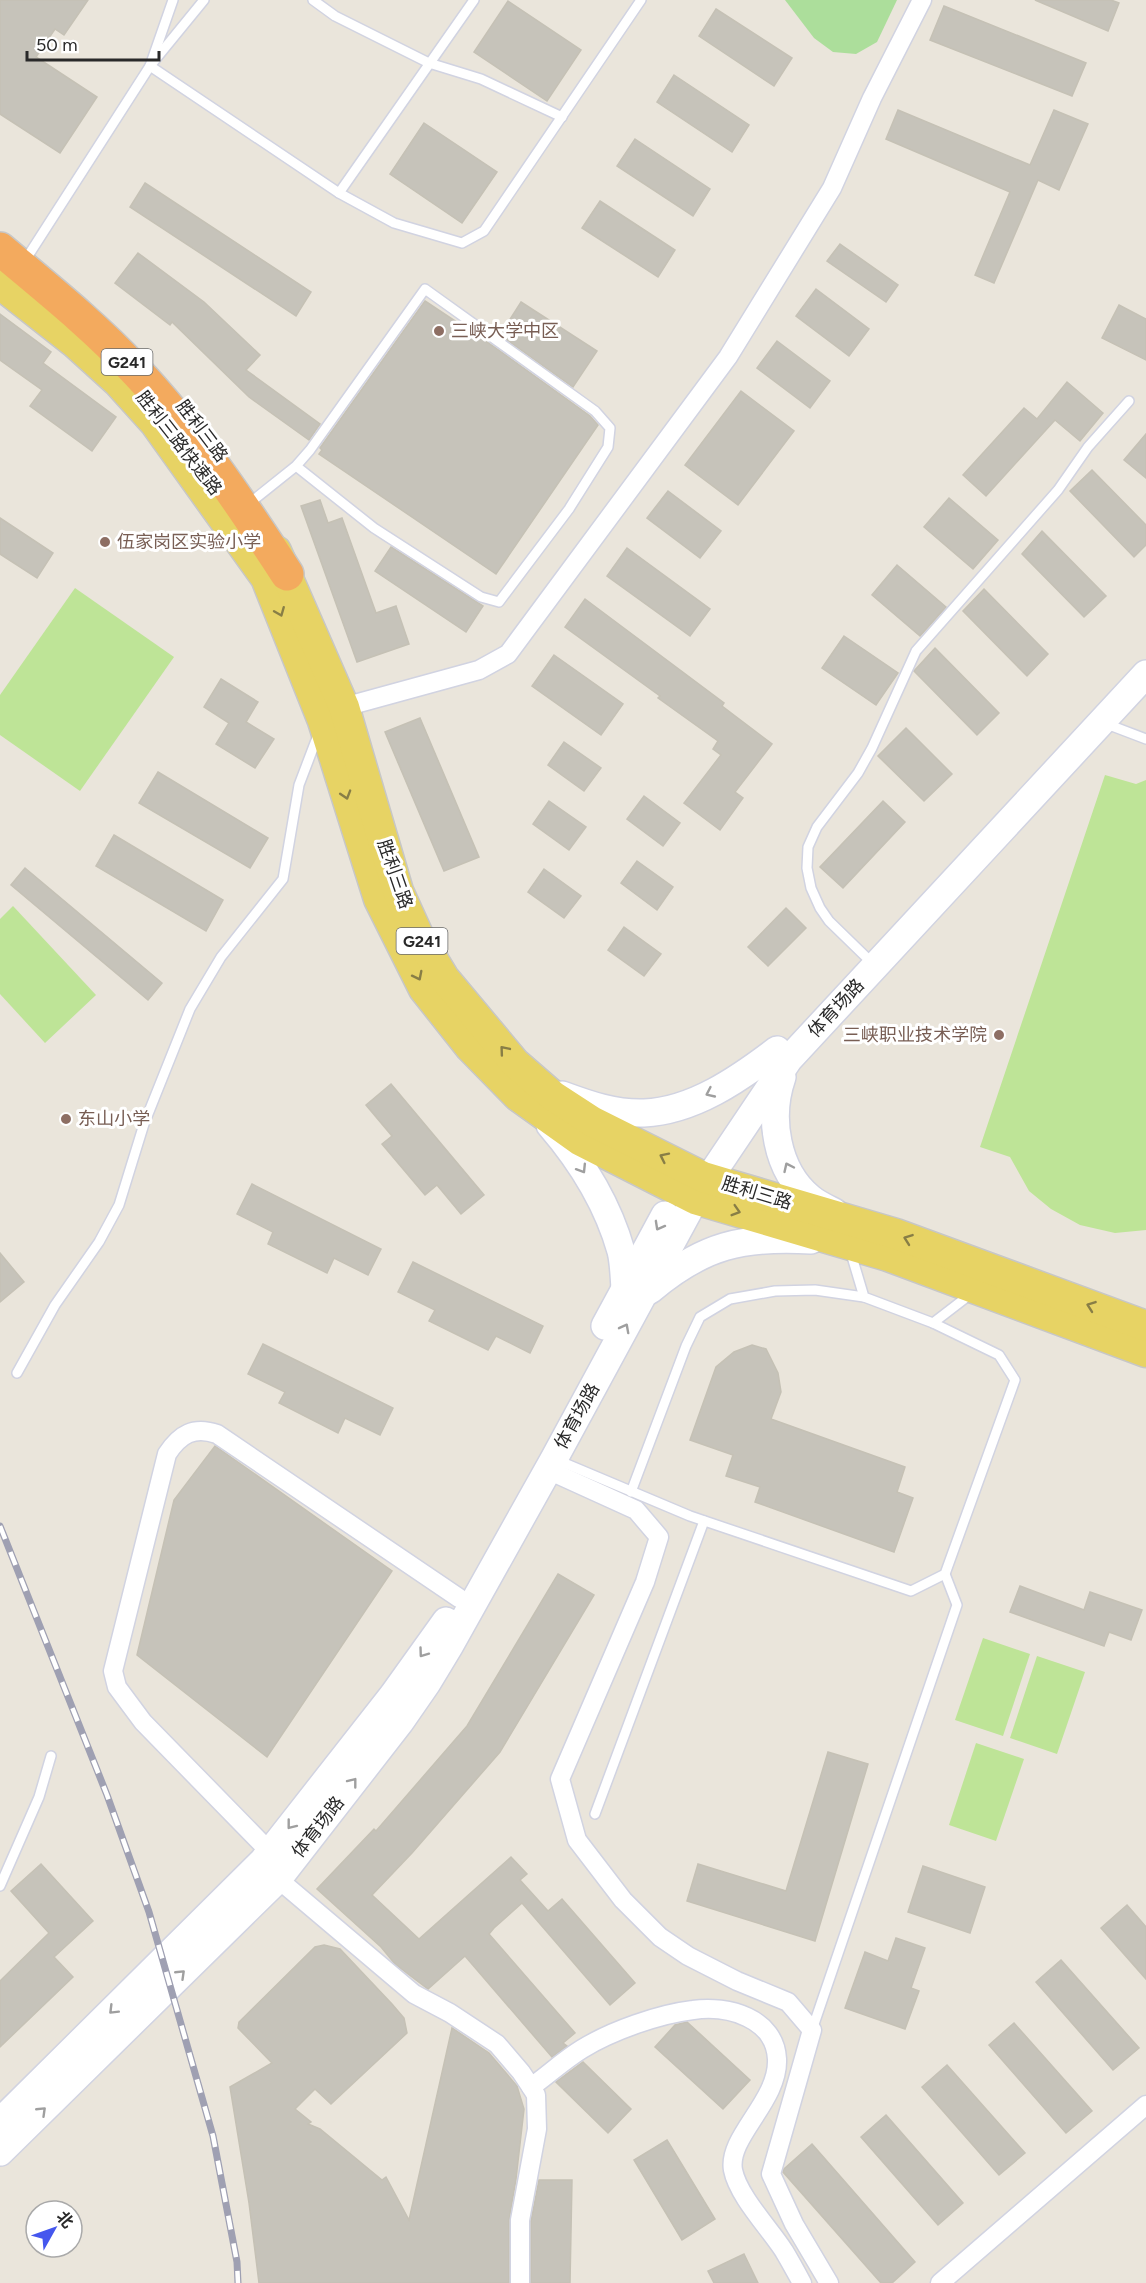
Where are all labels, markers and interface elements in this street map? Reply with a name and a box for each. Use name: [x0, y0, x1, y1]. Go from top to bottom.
scale bar: [27, 24, 159, 62]
text: 50 m: [36, 34, 78, 56]
place label: 三峡大学中区: [451, 320, 559, 342]
marker: 三峡大学中区: [432, 324, 446, 338]
road number: G241: [102, 349, 152, 375]
street label: 胜利三路快速路: [132, 387, 226, 499]
street label: 胜利三路: [172, 396, 232, 466]
place label: 伍家岗区实验小学: [117, 531, 261, 553]
marker: 伍家岗区实验小学: [98, 535, 112, 549]
one-way arrow: [273, 606, 285, 617]
one-way arrow: [339, 789, 352, 800]
street label: 胜利三路: [373, 836, 417, 912]
road number: G241: [396, 928, 448, 954]
one-way arrow: [410, 970, 422, 981]
street label: 体育场路: [803, 974, 869, 1042]
place label: 三峡职业技术学院: [843, 1024, 987, 1046]
marker: 三峡职业技术学院: [992, 1028, 1006, 1042]
one-way arrow: [500, 1046, 511, 1057]
one-way arrow: [705, 1085, 716, 1097]
place label: 东山小学: [78, 1108, 150, 1130]
marker: 东山小学: [59, 1112, 73, 1126]
one-way arrow: [659, 1153, 670, 1165]
one-way arrow: [575, 1163, 587, 1173]
one-way arrow: [783, 1163, 795, 1174]
street label: 胜利三路: [719, 1172, 795, 1214]
one-way arrow: [730, 1204, 741, 1216]
one-way arrow: [655, 1219, 666, 1230]
one-way arrow: [903, 1233, 914, 1246]
one-way arrow: [1086, 1301, 1097, 1314]
one-way arrow: [618, 1323, 629, 1334]
street label: 体育场路: [550, 1379, 604, 1453]
one-way arrow: [419, 1647, 430, 1658]
one-way arrow: [345, 1778, 356, 1789]
street label: 体育场路: [287, 1792, 349, 1862]
one-way arrow: [288, 1818, 299, 1829]
one-way arrow: [174, 1970, 184, 1981]
one-way arrow: [109, 2003, 120, 2014]
one-way arrow: [34, 2107, 45, 2118]
north arrow: [24, 2199, 84, 2259]
text: 北: [53, 2207, 78, 2232]

